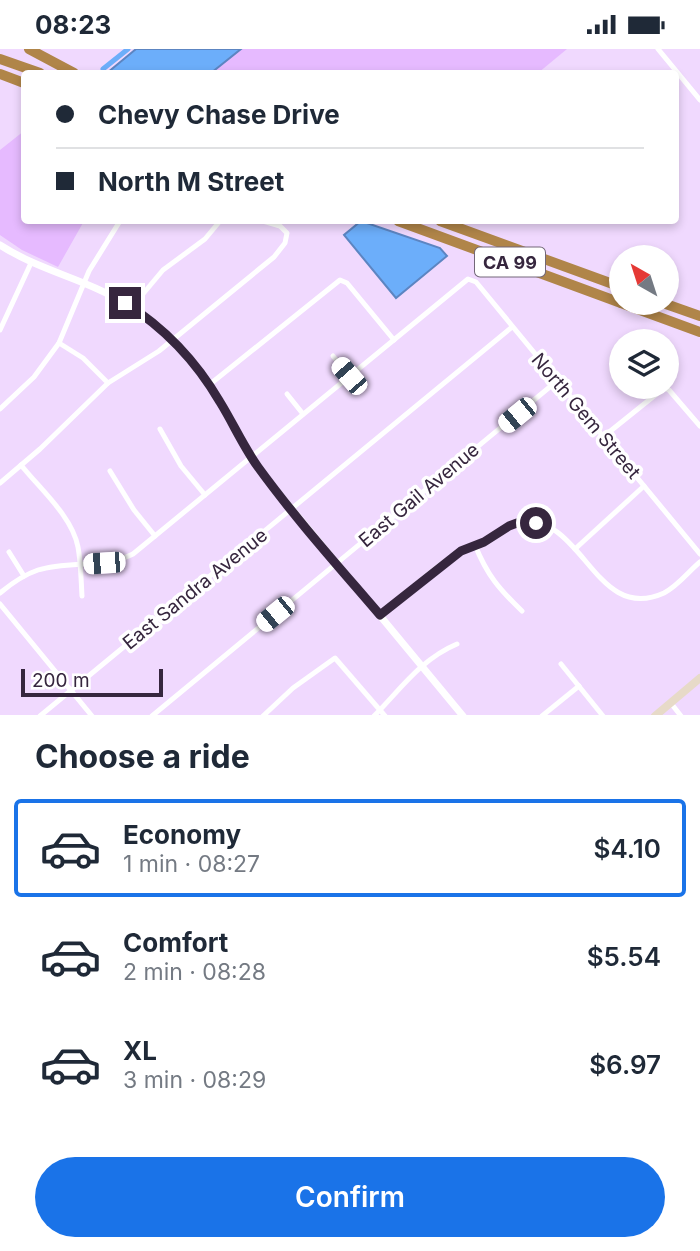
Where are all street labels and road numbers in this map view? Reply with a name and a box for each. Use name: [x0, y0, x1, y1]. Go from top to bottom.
road number: CA 99: [475, 247, 545, 277]
street label: North Gem Street: [527, 349, 645, 483]
street label: East Gail Avenue: [354, 438, 484, 552]
street label: East Sandra Avenue: [118, 524, 272, 654]

